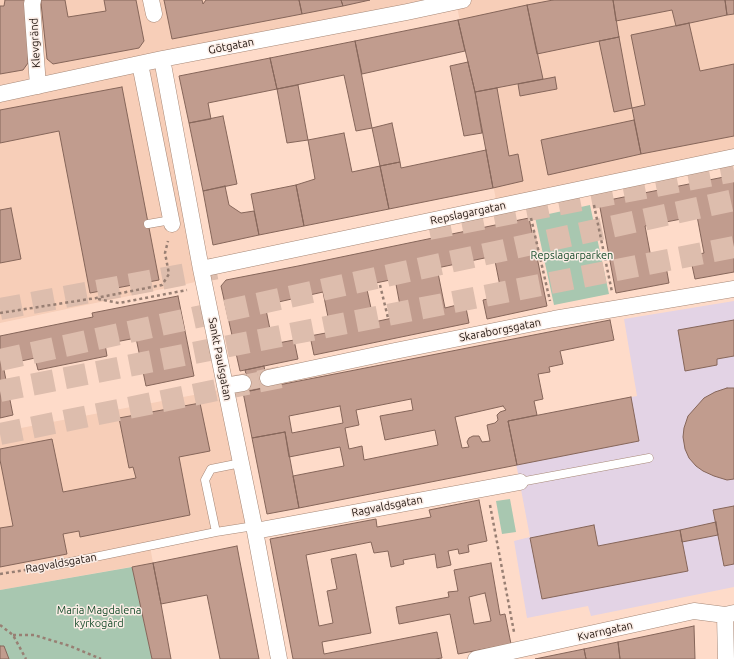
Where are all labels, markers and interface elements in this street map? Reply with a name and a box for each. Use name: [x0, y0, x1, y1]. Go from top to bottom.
street label: Klevgränd: [27, 18, 43, 68]
street label: Götgatan: [207, 35, 255, 57]
street label: Repslagargatan: [429, 199, 507, 227]
park label: Repslagarparken: [531, 248, 613, 262]
street label: Sankt Paulsgatan: [205, 316, 235, 402]
street label: Skaraborgsgatan: [458, 316, 542, 344]
street label: Ragvaldsgatan: [350, 493, 424, 519]
street label: Ragvaldsgatan: [24, 550, 98, 576]
park label: Maria Magdalena kyrkogård: [57, 603, 141, 629]
street label: Kvarngatan: [576, 618, 634, 644]

